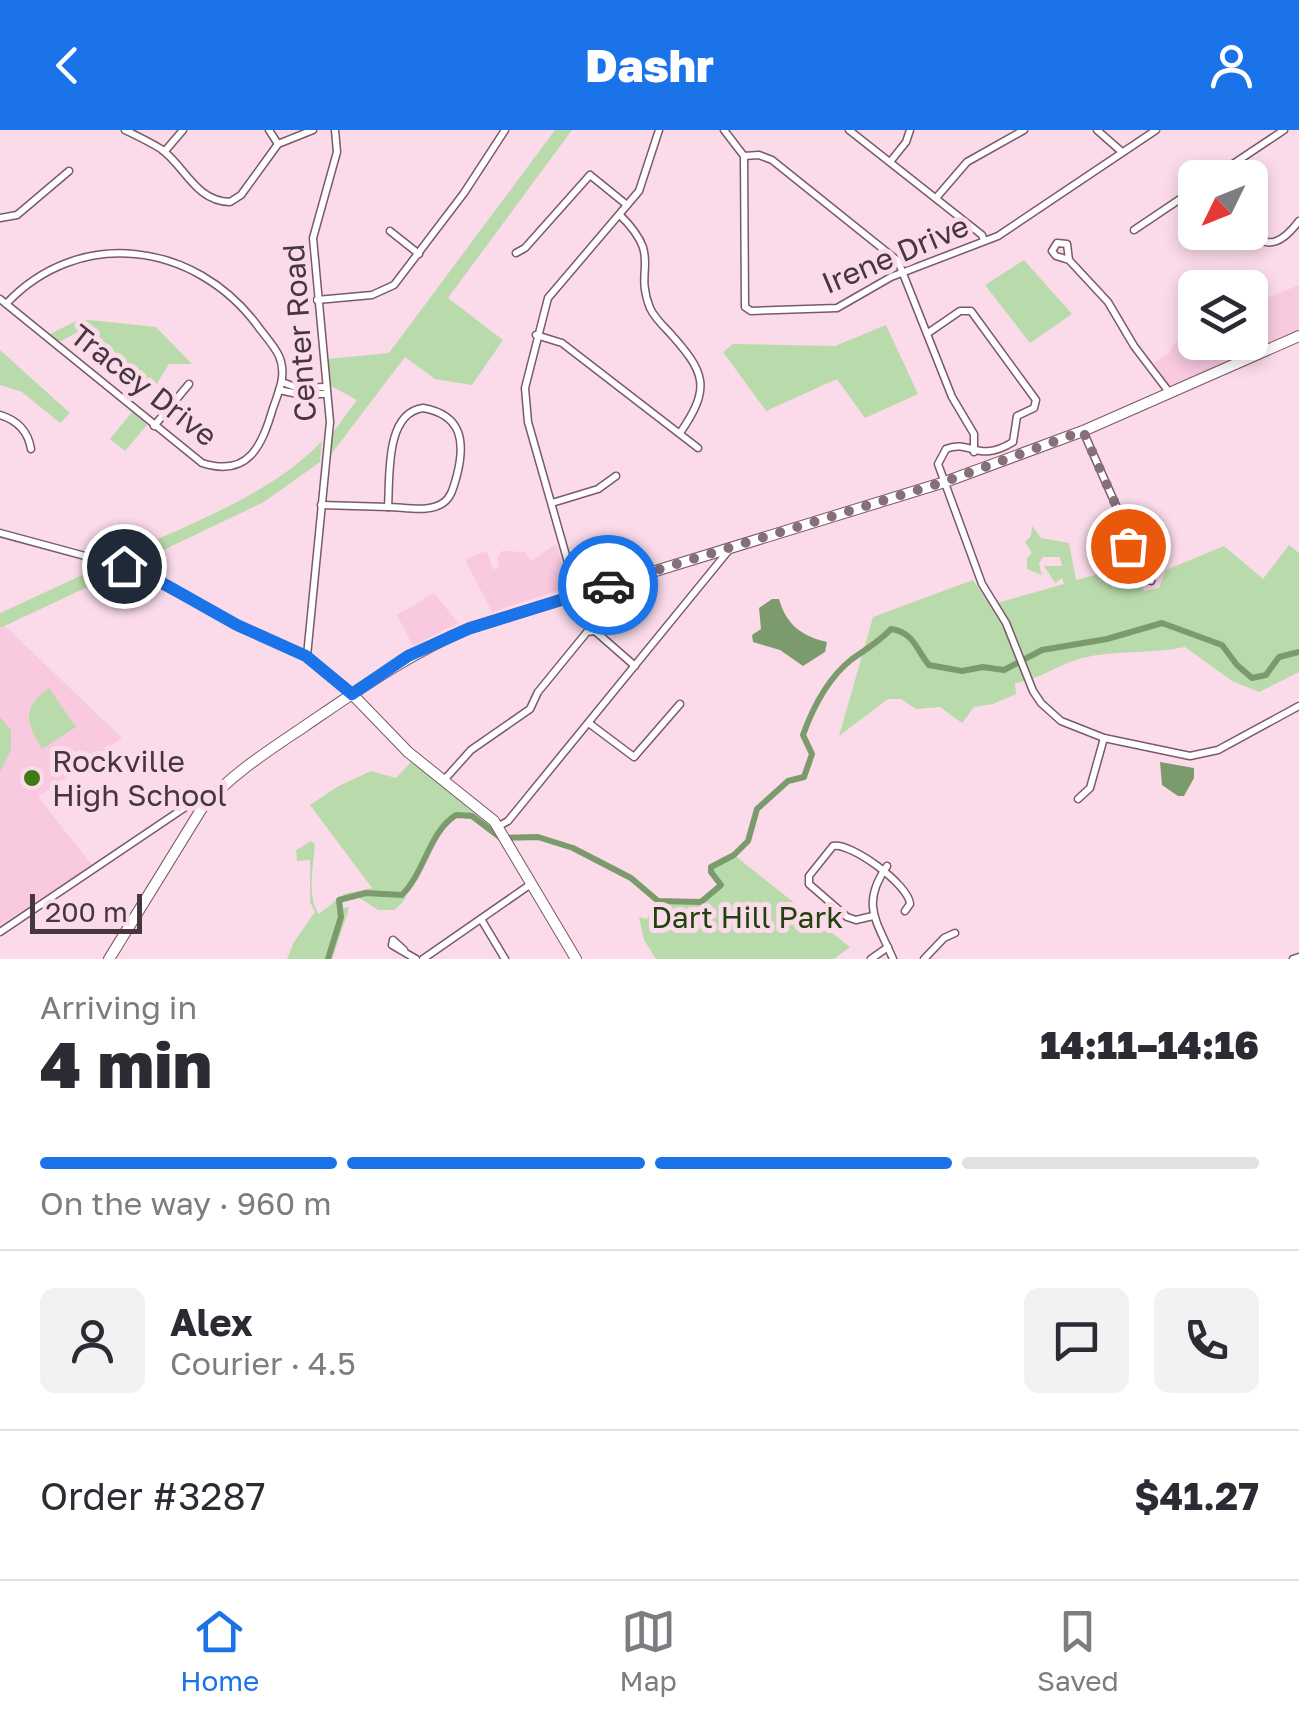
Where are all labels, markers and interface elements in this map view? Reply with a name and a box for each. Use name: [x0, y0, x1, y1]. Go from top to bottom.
icon: back: [40, 38, 95, 93]
text: Dashr: [585, 38, 714, 92]
icon: person: [1204, 38, 1259, 93]
north arrow: [1178, 160, 1268, 250]
map controls: [1178, 160, 1268, 360]
street label: Irene Drive: [816, 207, 974, 301]
street label: Center Road: [275, 243, 323, 423]
button: layers: [1178, 270, 1268, 360]
street label: Tracey Drive: [64, 317, 224, 453]
pin: [1086, 504, 1171, 589]
icon: bag: [1101, 519, 1156, 574]
pin: [82, 524, 167, 609]
courier: [558, 535, 658, 635]
icon: home: [97, 539, 152, 594]
icon: car: [581, 558, 636, 613]
place label: Rockville High School: [52, 743, 227, 813]
marker: Rockville High School: [21, 767, 43, 789]
scale bar: [30, 889, 142, 934]
text: 200 m: [45, 895, 128, 928]
park label: Dart Hill Park: [651, 899, 843, 935]
text: Arriving in: [40, 988, 197, 1026]
text: 14:11–14:16: [1040, 1022, 1259, 1067]
text: 4 min: [40, 1024, 212, 1102]
text: On the way · 960 m: [40, 1184, 332, 1222]
button: person: [40, 1288, 145, 1393]
button: chat: [1024, 1288, 1129, 1393]
button: phone: [1154, 1288, 1259, 1393]
text: Alex: [170, 1299, 253, 1344]
text: Courier · 4.5: [170, 1344, 356, 1382]
text: Order #3287: [40, 1473, 266, 1518]
text: $41.27: [1134, 1473, 1259, 1518]
tab: Home: [180, 1604, 259, 1697]
tab: Map: [620, 1604, 677, 1697]
tab: Saved: [1037, 1604, 1119, 1697]

